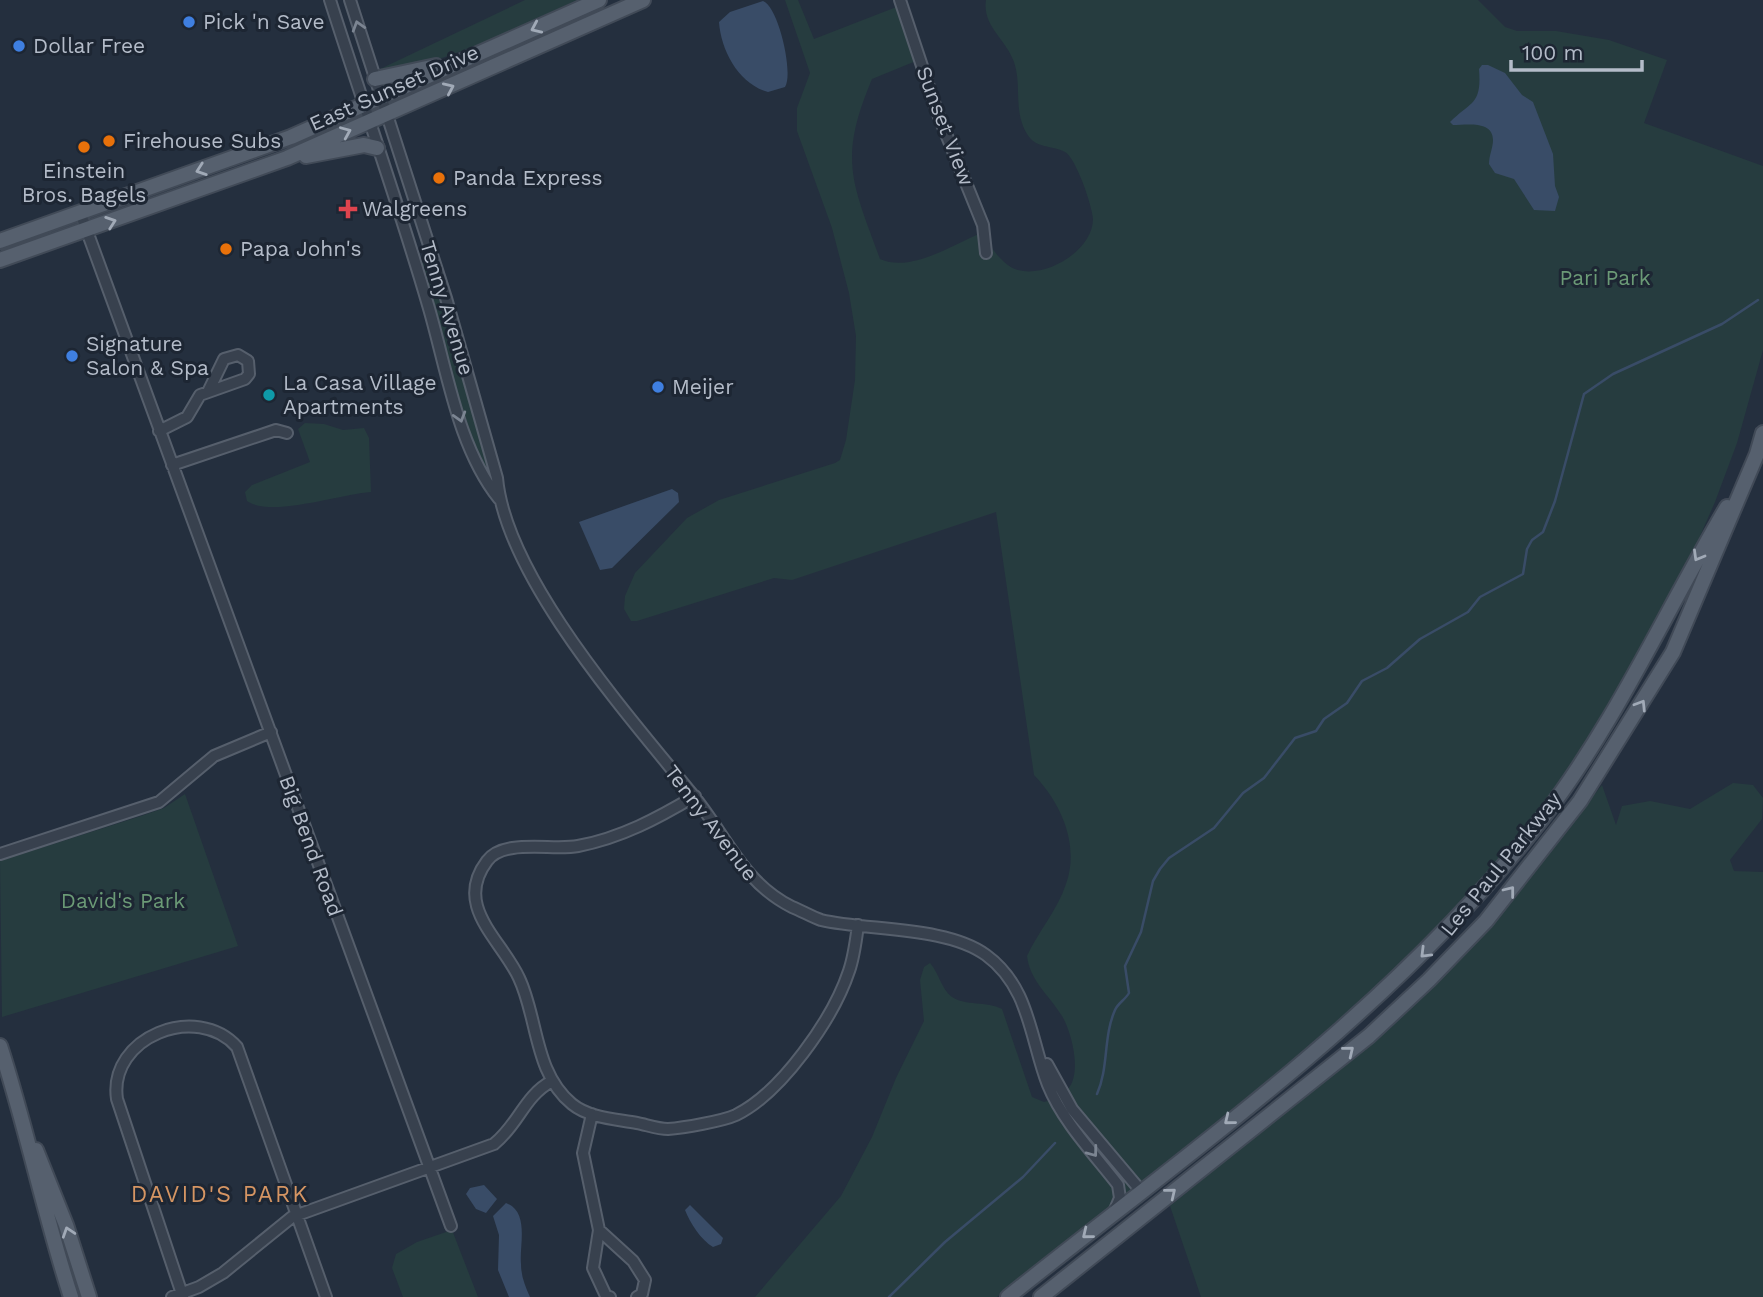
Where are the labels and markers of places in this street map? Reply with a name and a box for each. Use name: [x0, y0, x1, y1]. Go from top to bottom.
place label: Pick 'n Save: [203, 9, 325, 34]
marker: Pick 'n Save: [181, 14, 197, 30]
place label: Dollar Free: [33, 33, 145, 58]
marker: Dollar Free: [11, 38, 27, 54]
place label: Firehouse Subs: [123, 128, 281, 153]
marker: Firehouse Subs: [101, 133, 117, 149]
marker: Einstein Bros. Bagels: [76, 139, 92, 155]
place label: Einstein Bros. Bagels: [22, 158, 146, 207]
place label: Panda Express: [453, 165, 603, 190]
marker: Panda Express: [431, 170, 447, 186]
place label: Walgreens: [362, 196, 467, 221]
marker: Walgreens: [340, 201, 356, 217]
place label: Papa John's: [240, 236, 361, 261]
marker: Papa John's: [218, 241, 234, 257]
place label: Signature Salon & Spa: [86, 331, 209, 380]
marker: Signature Salon & Spa: [64, 348, 80, 364]
place label: La Casa Village Apartments: [283, 370, 437, 419]
place label: Meijer: [672, 374, 734, 399]
marker: Meijer: [650, 379, 666, 395]
marker: La Casa Village Apartments: [261, 387, 277, 403]

